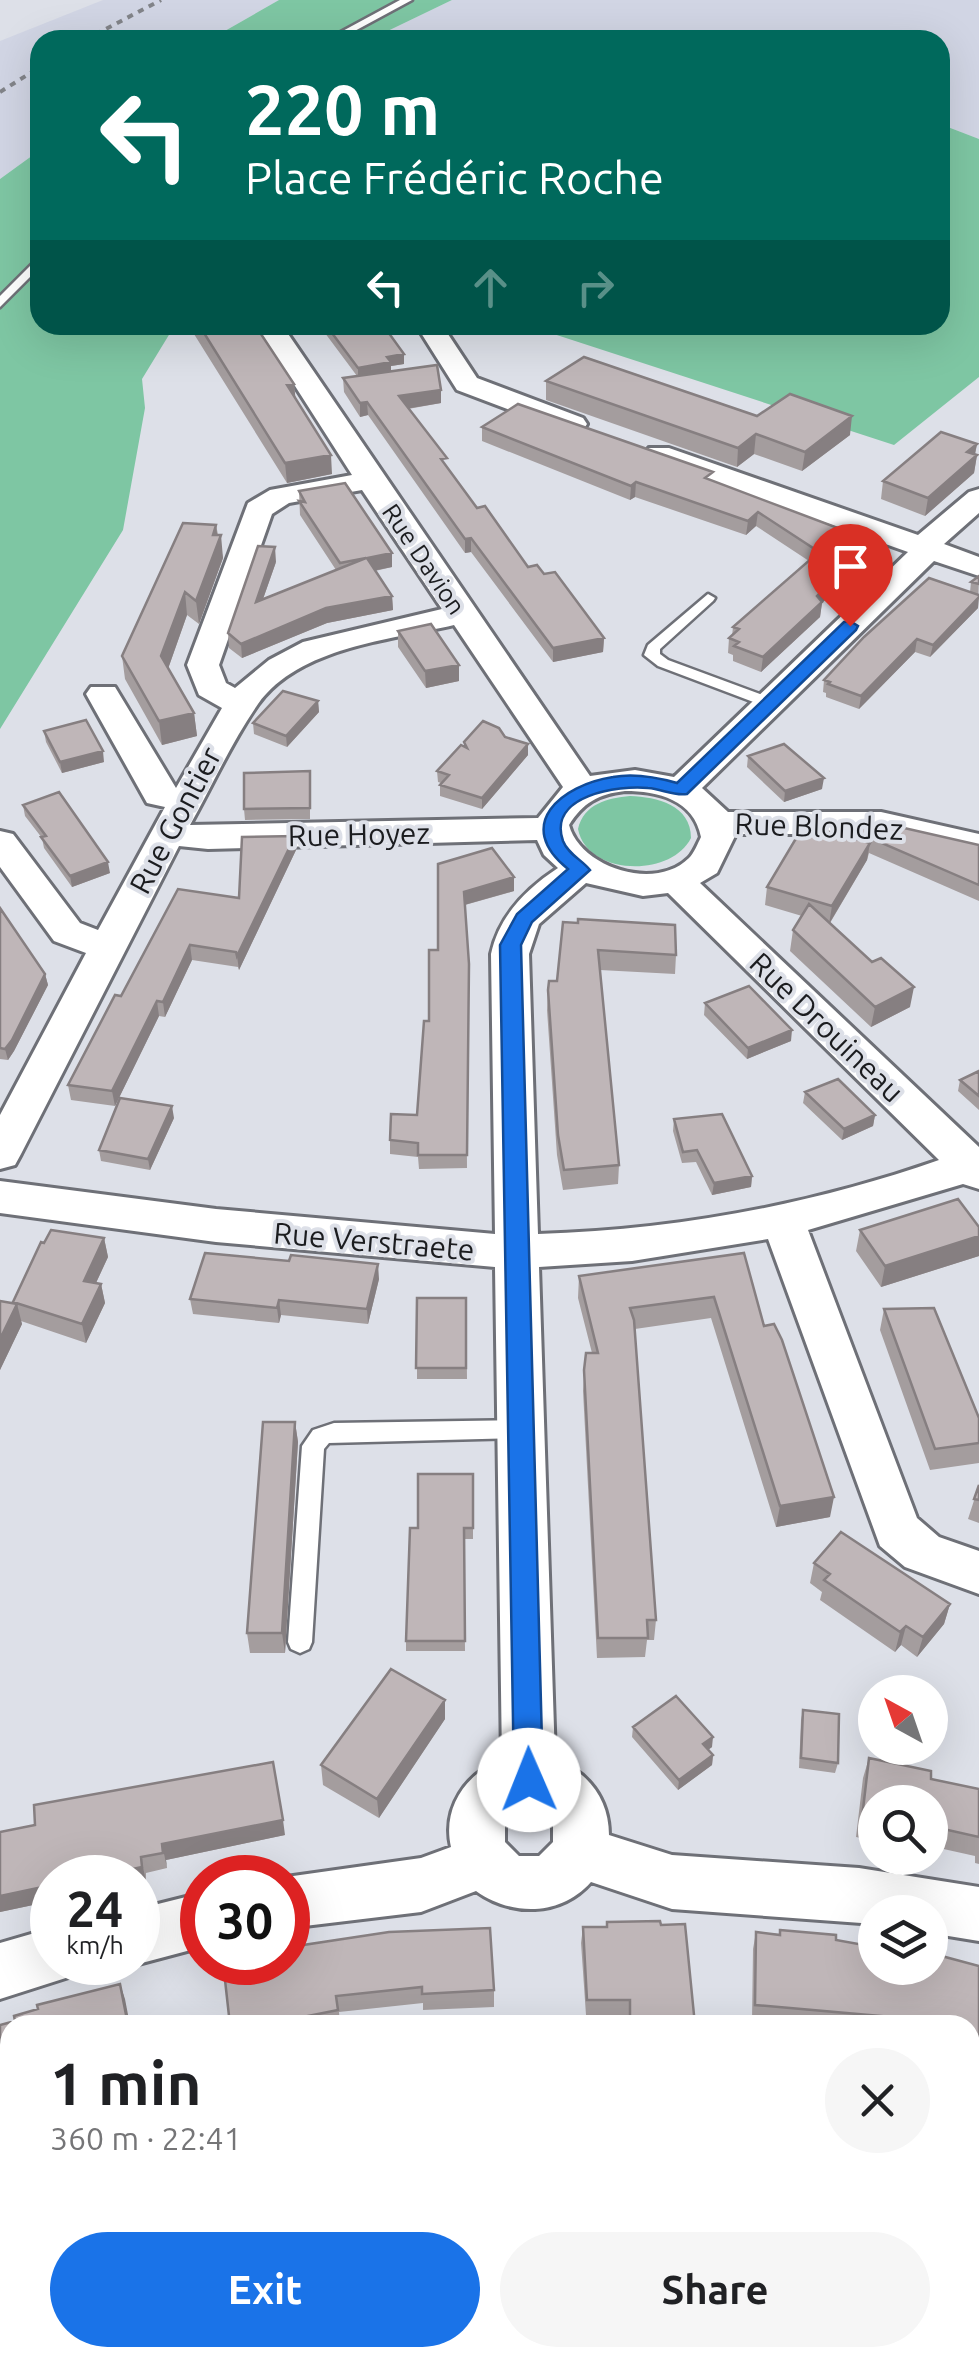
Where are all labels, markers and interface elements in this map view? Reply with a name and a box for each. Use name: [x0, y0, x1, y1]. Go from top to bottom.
icon: left: [80, 70, 210, 200]
text: 220 m: [245, 70, 440, 148]
text: Place Frédéric Roche: [245, 152, 664, 203]
icon: left: [358, 260, 413, 315]
icon: ahead: [463, 260, 518, 315]
icon: right: [568, 260, 623, 315]
street label: Rue Davion: [377, 499, 471, 619]
pin: [808, 524, 893, 627]
icon: arrive: [823, 539, 878, 594]
street label: Rue Gontier: [122, 740, 228, 899]
street label: Rue Blondez: [734, 806, 904, 846]
street label: Rue Hoyez: [288, 816, 430, 852]
street label: Rue Drouineau: [743, 945, 911, 1109]
street label: Rue Verstraete: [272, 1215, 476, 1267]
north arrow: [858, 1675, 948, 1765]
map controls: [858, 1675, 948, 1985]
position arrow: [477, 1728, 581, 1832]
button: search: [858, 1785, 948, 1875]
speed limit sign: 30: [180, 1855, 310, 1985]
text: 24: [67, 1880, 123, 1936]
button: layers: [858, 1895, 948, 1985]
text: km/h: [66, 1931, 124, 1959]
button: close: [825, 2048, 930, 2153]
text: 1 min: [50, 2049, 202, 2116]
text: 360 m · 22:41: [50, 2120, 242, 2156]
button: Exit: [50, 2232, 480, 2347]
button: Share: [500, 2232, 930, 2347]

